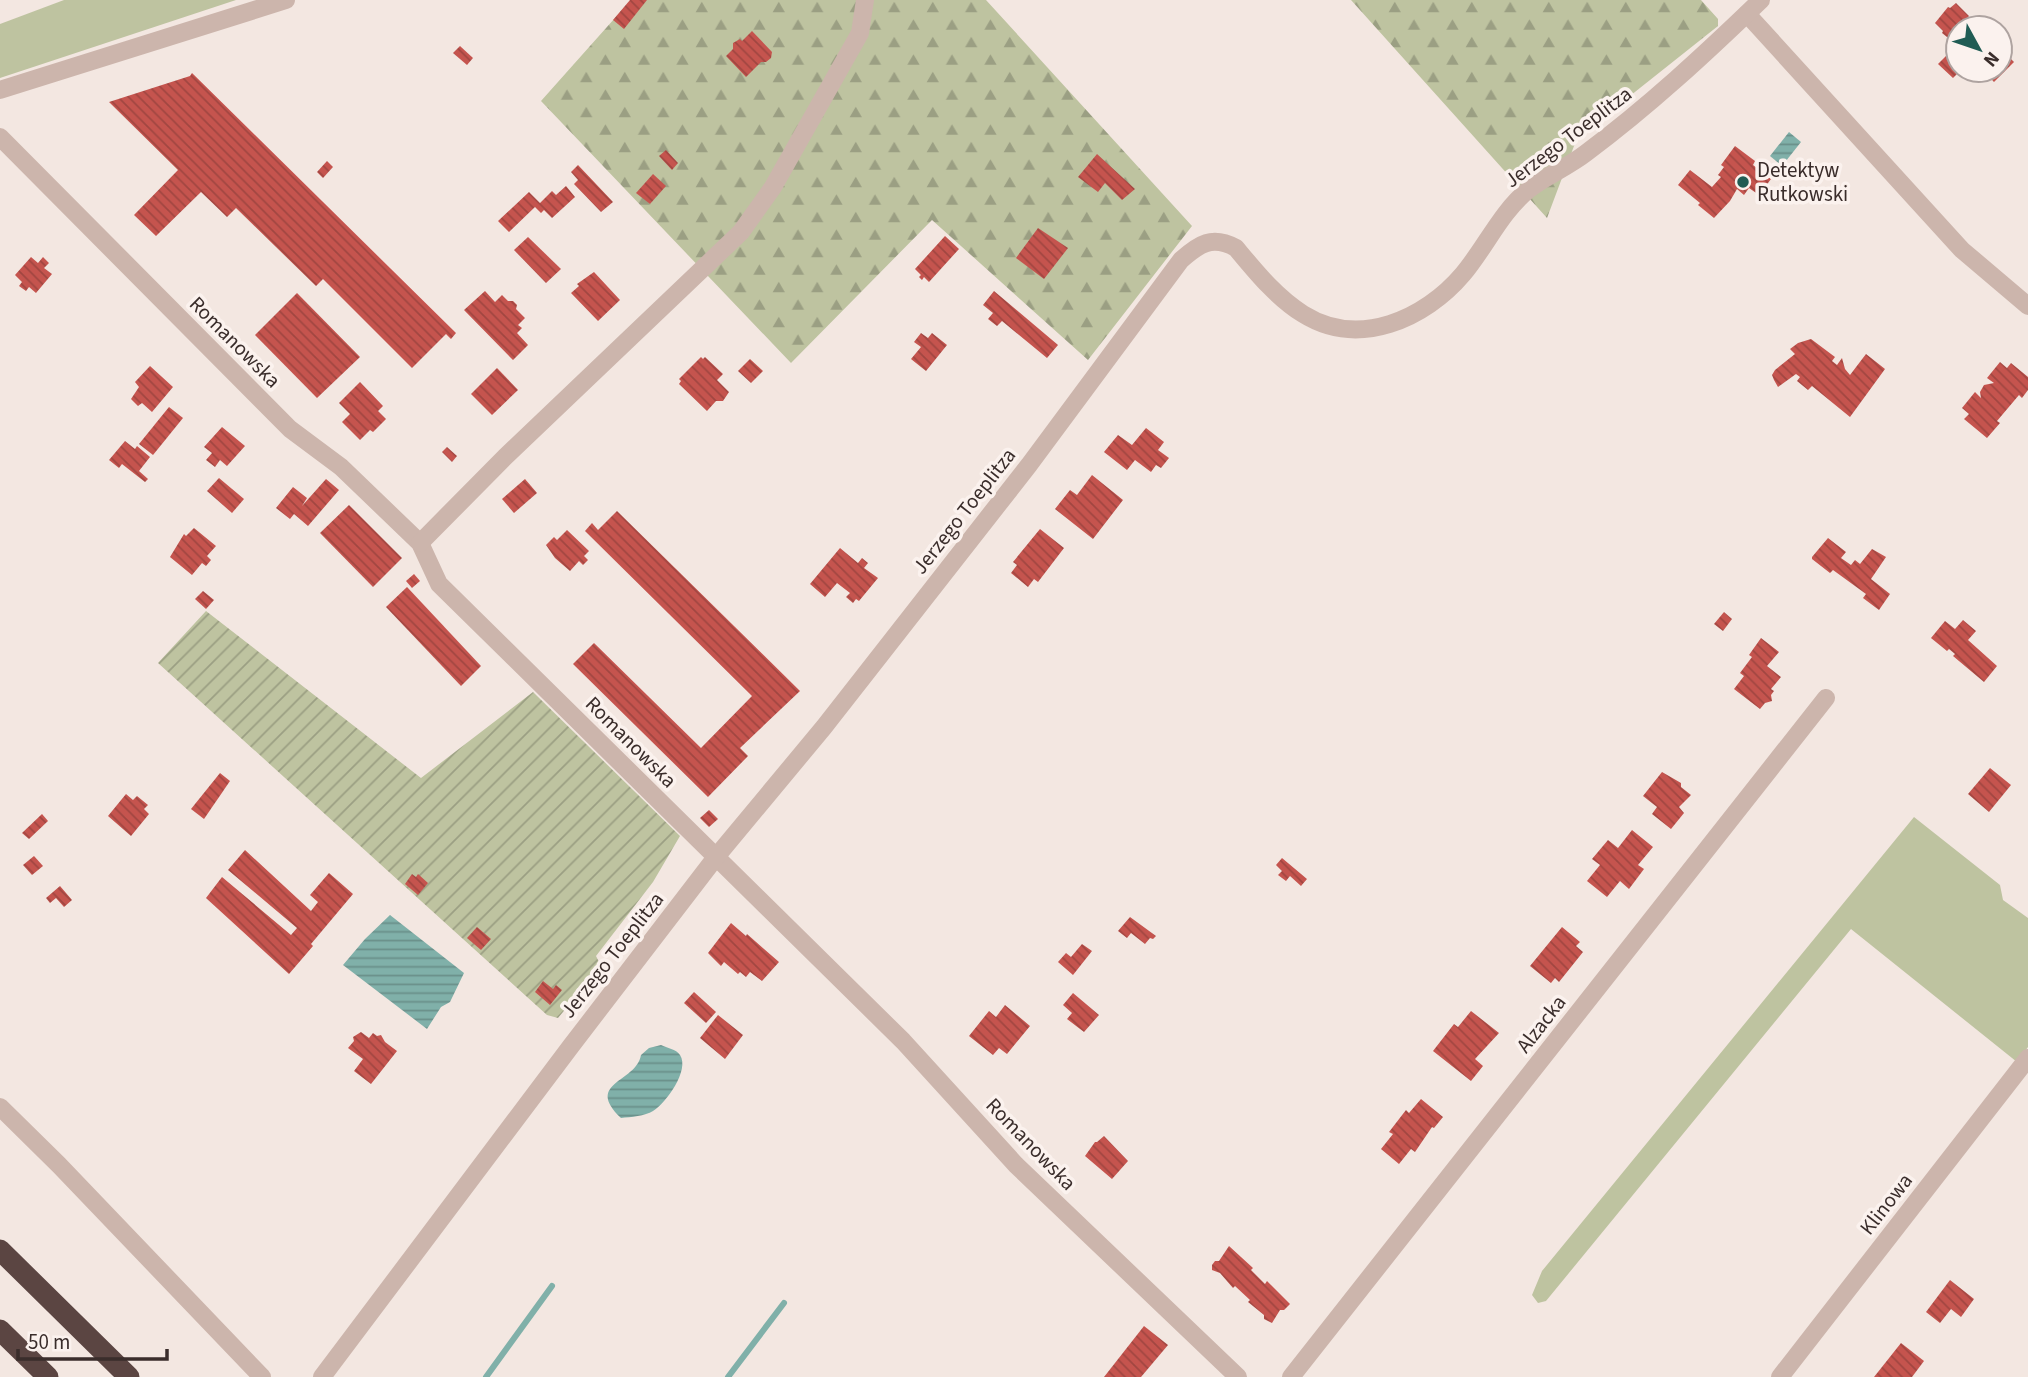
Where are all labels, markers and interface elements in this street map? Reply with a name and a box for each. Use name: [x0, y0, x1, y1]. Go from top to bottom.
north arrow: [1944, 14, 2014, 84]
text: N: [1976, 45, 2005, 72]
street label: Jerzego Toeplitza: [1498, 79, 1638, 195]
place label: Detektyw Rutkowski: [1757, 155, 1848, 209]
marker: Detektyw Rutkowski: [1735, 174, 1751, 190]
street label: Romanowska: [182, 289, 288, 395]
street label: Jerzego Toeplitza: [905, 442, 1023, 580]
street label: Romanowska: [578, 689, 684, 795]
street label: Jerzego Toeplitza: [553, 886, 671, 1024]
street label: Alzacka: [1509, 989, 1573, 1059]
street label: Romanowska: [979, 1091, 1083, 1197]
street label: Klinowa: [1852, 1167, 1920, 1241]
scale bar: [18, 1318, 166, 1362]
text: 50 m: [28, 1327, 70, 1357]

